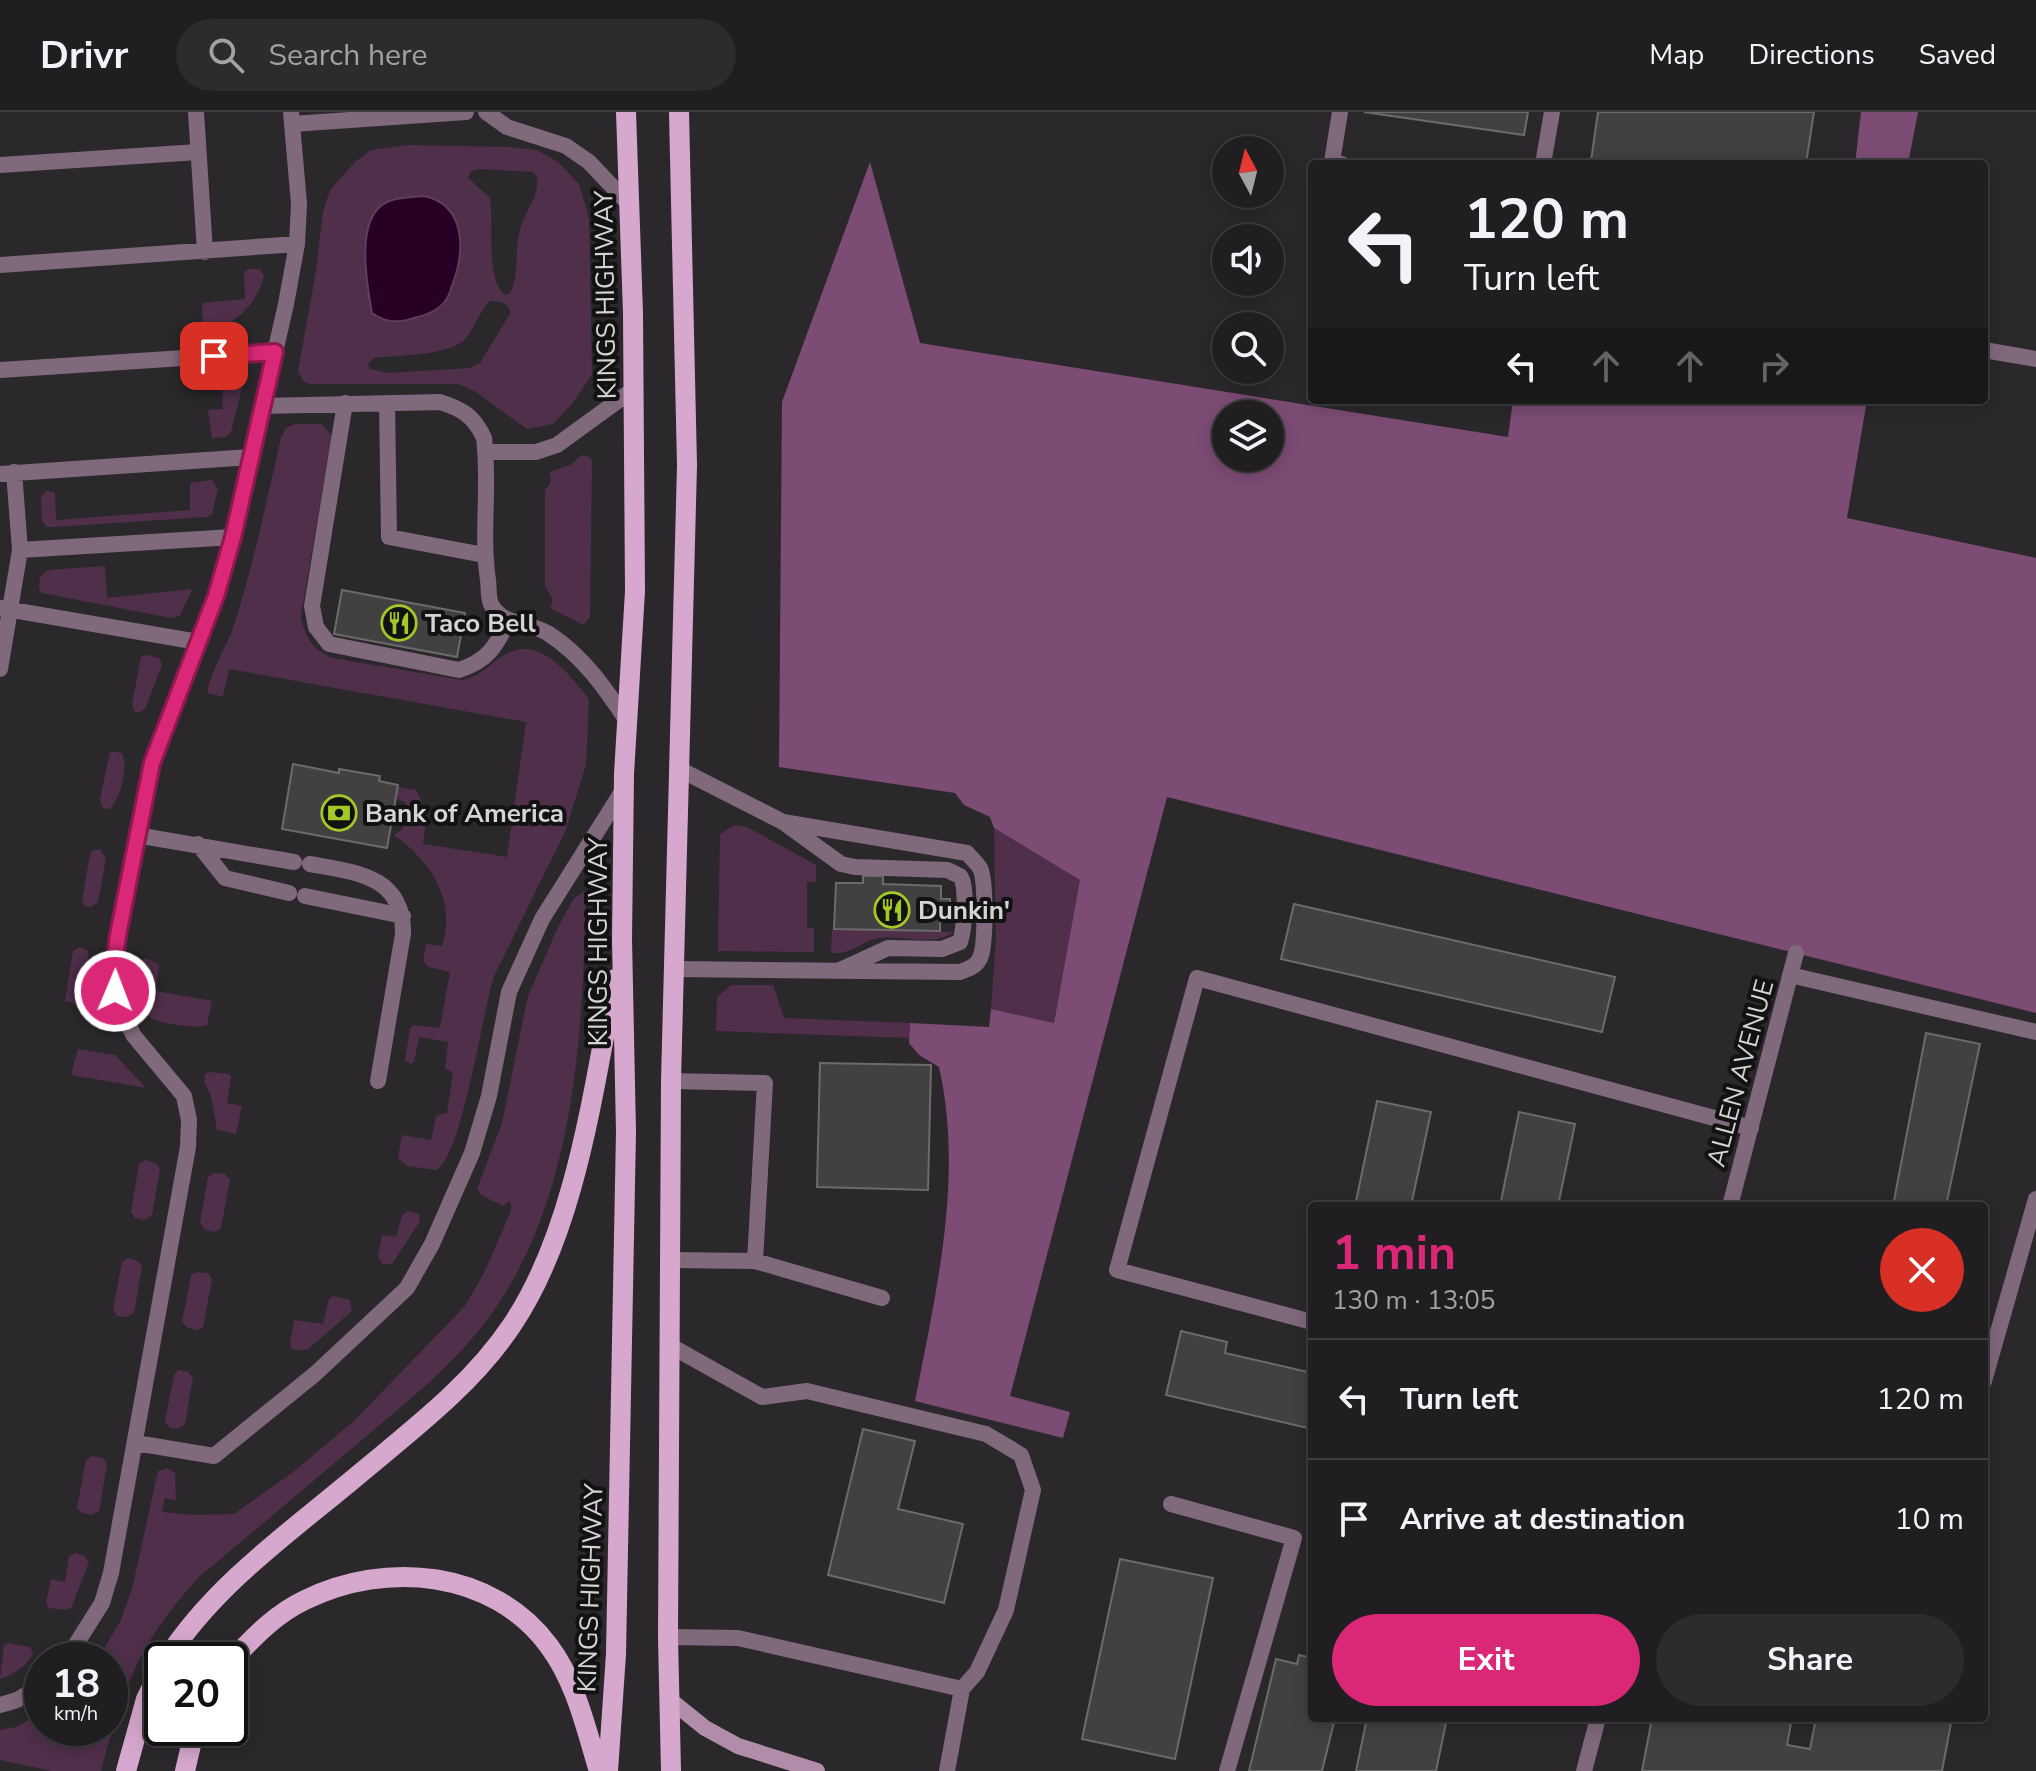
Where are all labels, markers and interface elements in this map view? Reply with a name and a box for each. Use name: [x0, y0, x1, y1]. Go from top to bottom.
search box: [176, 19, 736, 91]
text: Drivr: [40, 30, 128, 81]
icon: search: [204, 33, 248, 77]
text: Search here: [268, 35, 427, 76]
text: Map: [1649, 36, 1704, 74]
text: Directions: [1748, 36, 1875, 74]
text: Saved: [1919, 36, 1996, 74]
north arrow: [1212, 136, 1284, 208]
map controls: [1212, 136, 1284, 472]
text: 120 m: [1464, 181, 1629, 258]
street label: KINGS HIGHWAY: [586, 190, 625, 400]
icon: left: [1332, 192, 1436, 296]
button: sound: [1212, 224, 1284, 296]
text: Turn left: [1464, 254, 1599, 303]
button: search: [1212, 312, 1284, 384]
pin: [180, 322, 248, 390]
icon: arrive: [192, 334, 236, 378]
icon: left: [1500, 344, 1544, 388]
icon: ahead: [1584, 344, 1628, 388]
icon: ahead: [1668, 344, 1712, 388]
icon: right: [1752, 344, 1796, 388]
button: layers: [1212, 400, 1284, 472]
restaurant icon: Taco Bell: [380, 604, 418, 642]
place label: Taco Bell: [425, 606, 537, 641]
bank icon: Bank of America: [320, 794, 358, 832]
place label: Bank of America: [365, 796, 564, 831]
street label: KINGS HIGHWAY: [581, 837, 616, 1046]
restaurant icon: Dunkin': [873, 891, 911, 929]
place label: Dunkin': [918, 893, 1010, 928]
position arrow: [73, 949, 157, 1033]
street label: ALLEN AVENUE: [1699, 976, 1782, 1170]
text: 1 min: [1332, 1220, 1456, 1286]
button: close: [1880, 1228, 1964, 1312]
text: 130 m · 13:05: [1332, 1283, 1495, 1318]
icon: left: [1332, 1377, 1376, 1421]
text: Turn left: [1400, 1379, 1518, 1420]
text: 120 m: [1877, 1379, 1964, 1420]
street label: KINGS HIGHWAY: [569, 1483, 612, 1693]
icon: arrive: [1332, 1497, 1376, 1541]
text: Arrive at destination: [1400, 1499, 1685, 1540]
text: 10 m: [1895, 1499, 1964, 1540]
button: Exit: [1332, 1614, 1640, 1706]
button: Share: [1656, 1614, 1964, 1706]
speed limit sign: 20: [144, 1642, 248, 1746]
text: 18: [52, 1657, 100, 1711]
text: km/h: [54, 1700, 98, 1727]

